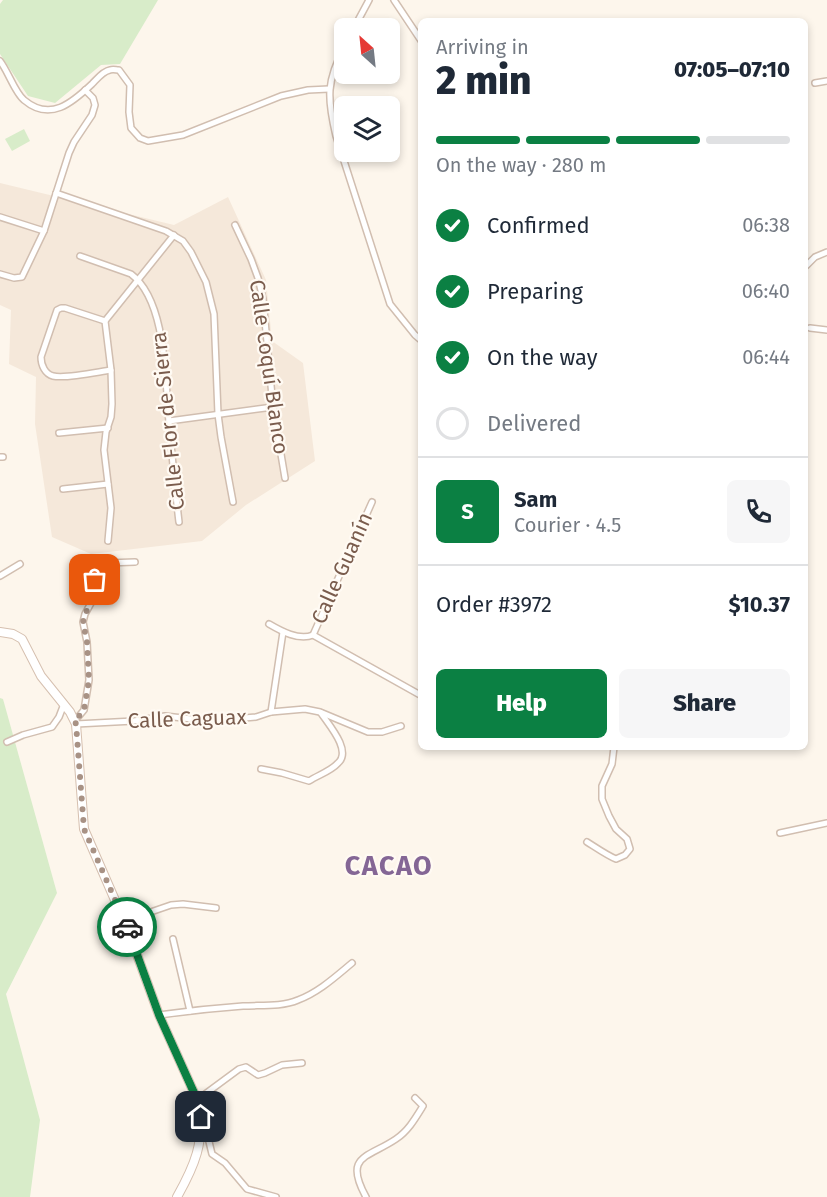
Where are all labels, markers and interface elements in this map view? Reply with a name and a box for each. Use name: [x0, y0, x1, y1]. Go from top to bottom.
north arrow: [334, 18, 400, 84]
map controls: [334, 18, 400, 162]
text: Arriving in: [436, 35, 529, 59]
text: 07:05–07:10: [674, 56, 790, 83]
text: 2 min: [436, 58, 532, 104]
button: layers: [334, 96, 400, 162]
text: On the way · 280 m: [436, 153, 606, 177]
icon: check: [436, 209, 469, 242]
text: Confirmed: [487, 212, 590, 239]
text: 06:38: [742, 213, 790, 237]
icon: check: [436, 275, 469, 308]
street label: Calle Coquí Blanco: [244, 278, 294, 456]
text: Preparing: [487, 278, 583, 305]
text: 06:40: [742, 279, 790, 303]
street label: Calle Flor de Sierra: [146, 330, 190, 512]
icon: check: [436, 341, 469, 374]
text: On the way: [487, 344, 598, 371]
text: 06:44: [742, 345, 790, 369]
text: Delivered: [487, 410, 582, 437]
button: phone: [727, 480, 790, 543]
text: Sam: [514, 486, 557, 513]
text: S: [461, 498, 474, 525]
street label: Calle Guanín: [306, 508, 378, 628]
text: Courier · 4.5: [514, 513, 621, 537]
pin: [69, 554, 120, 605]
icon: bag: [78, 563, 111, 596]
text: Order #3972: [436, 591, 552, 618]
text: $10.37: [728, 591, 790, 618]
button: Help: [436, 669, 607, 738]
button: Share: [619, 669, 790, 738]
street label: Calle Caguax: [127, 704, 248, 734]
district label: CACAO: [345, 850, 433, 882]
courier: [97, 897, 157, 957]
icon: car: [111, 911, 144, 944]
pin: [175, 1091, 226, 1142]
icon: home: [184, 1100, 217, 1133]

